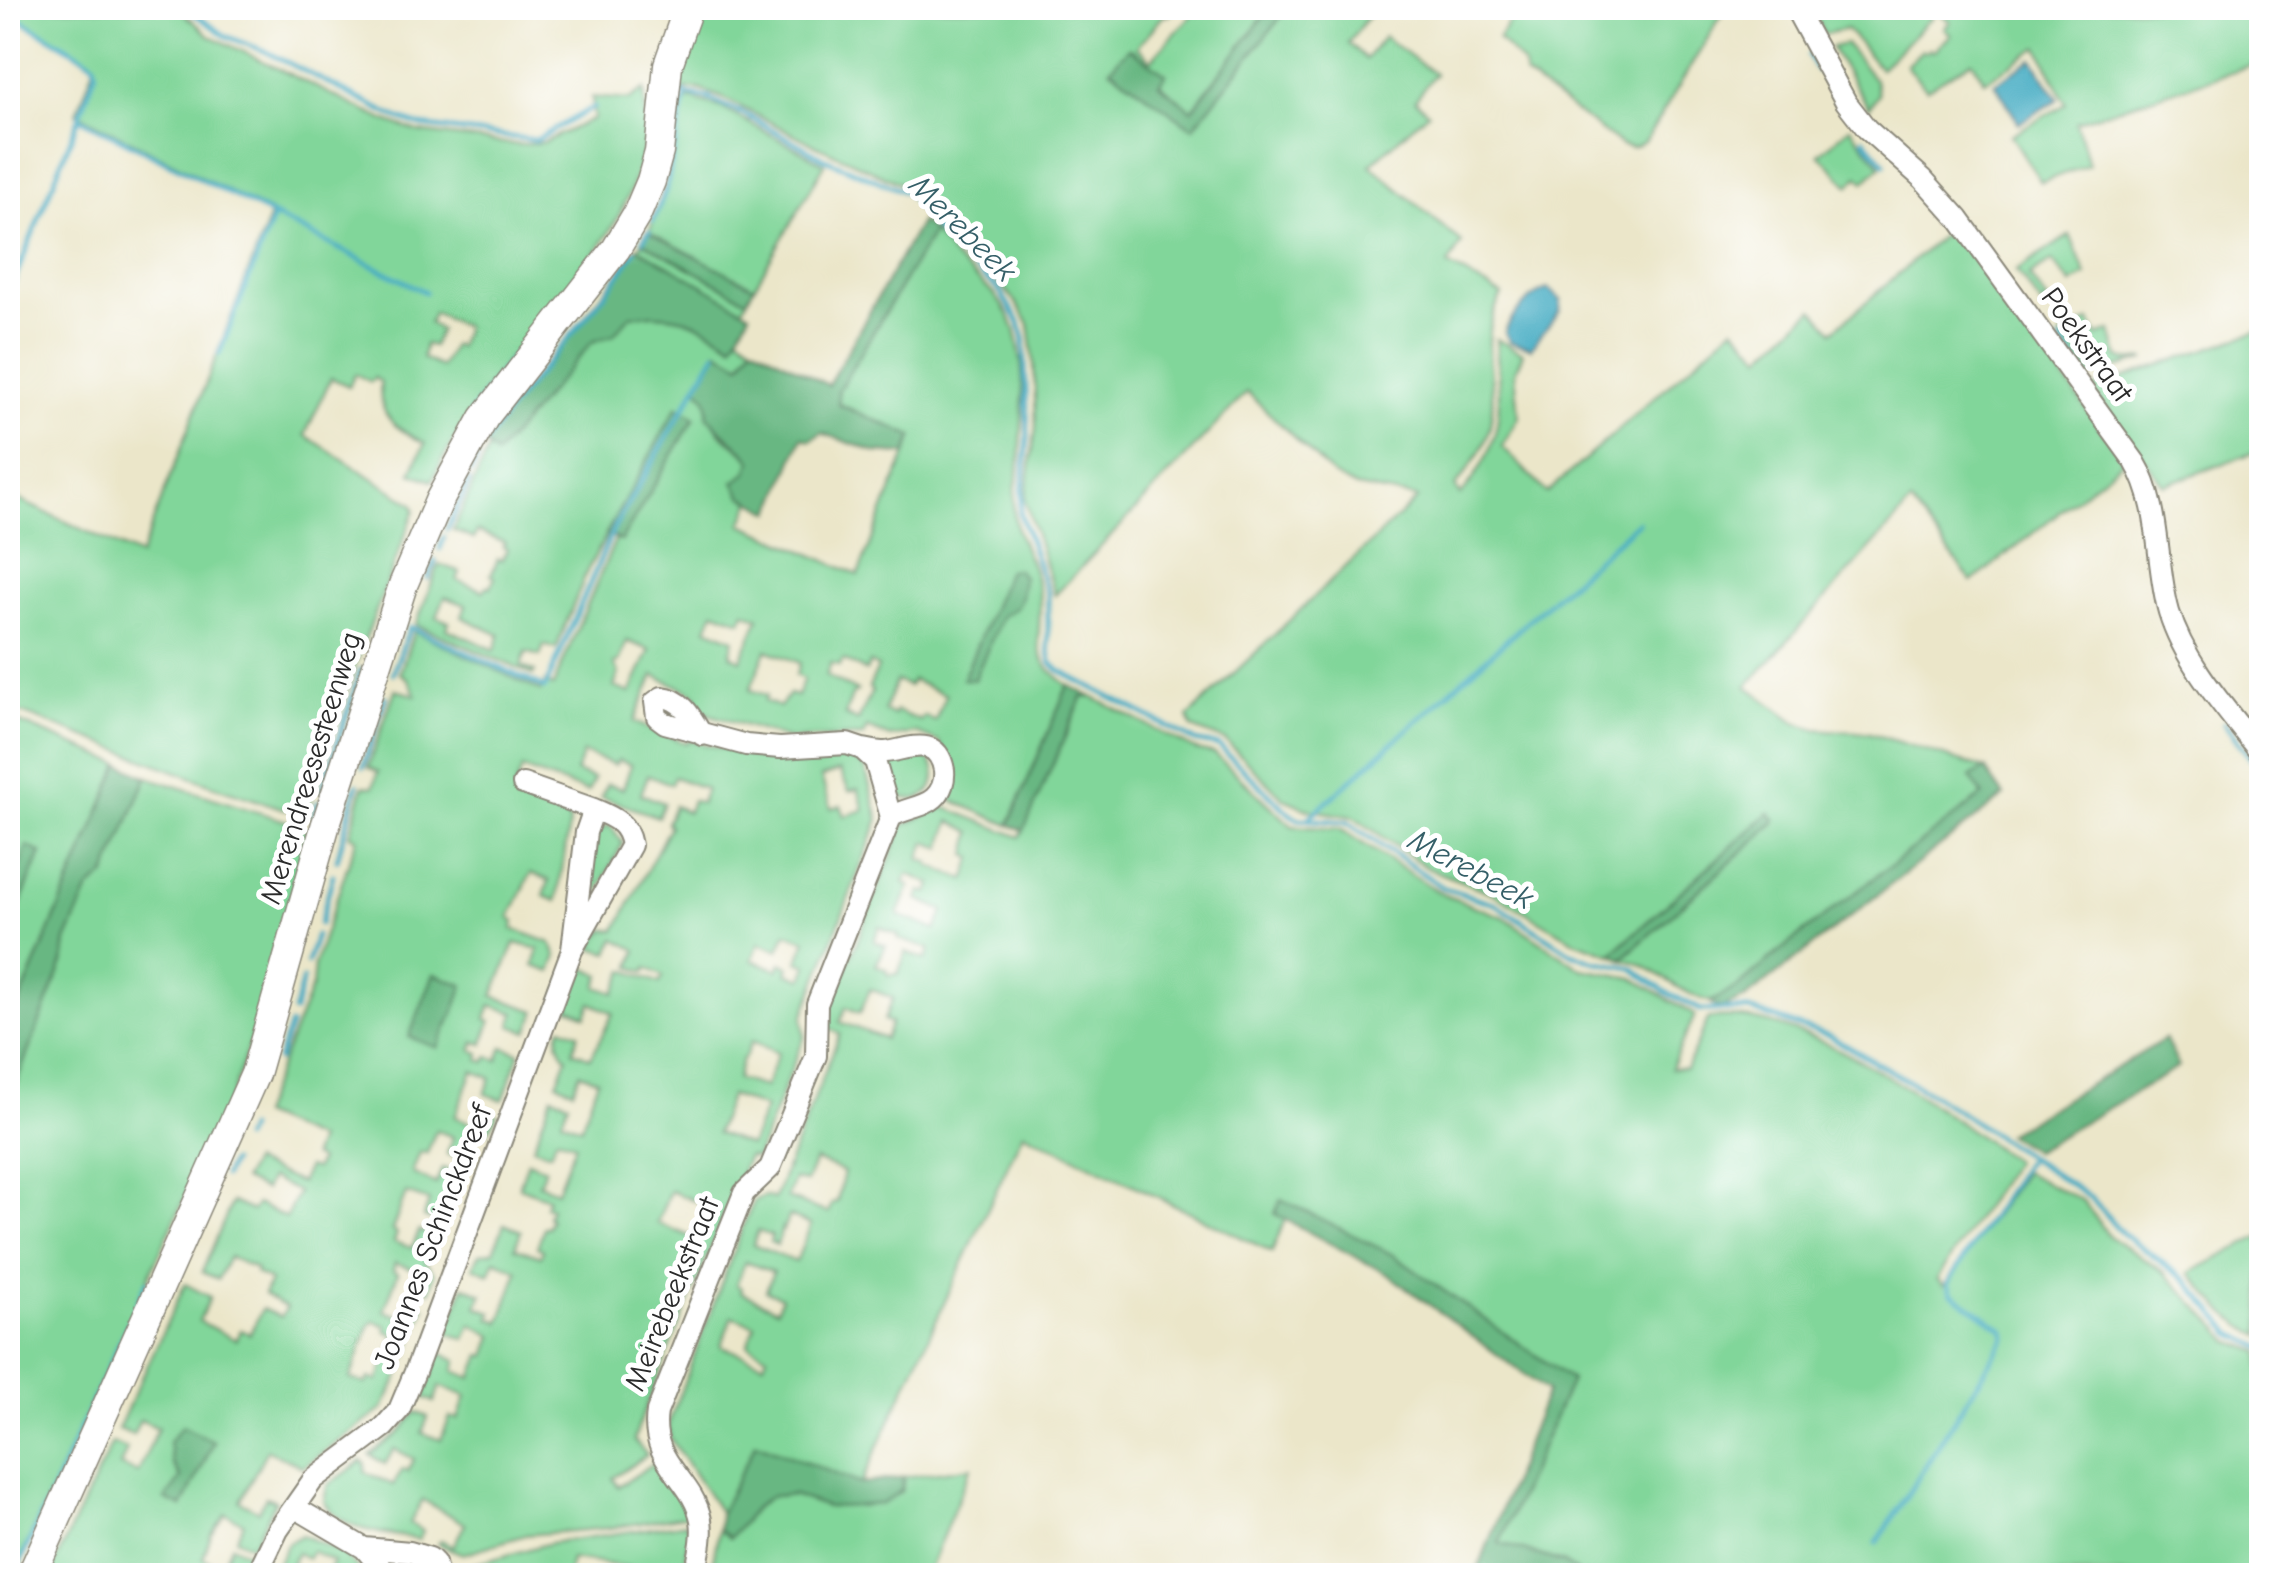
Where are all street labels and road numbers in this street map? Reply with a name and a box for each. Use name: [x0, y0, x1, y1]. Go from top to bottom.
street label: Poekstraat: [2034, 281, 2141, 410]
street label: Merendreesesteenweg: [253, 628, 369, 908]
street label: Joannes Schinckdreef: [366, 1098, 500, 1374]
street label: Meirebeekstraat: [617, 1191, 727, 1396]

